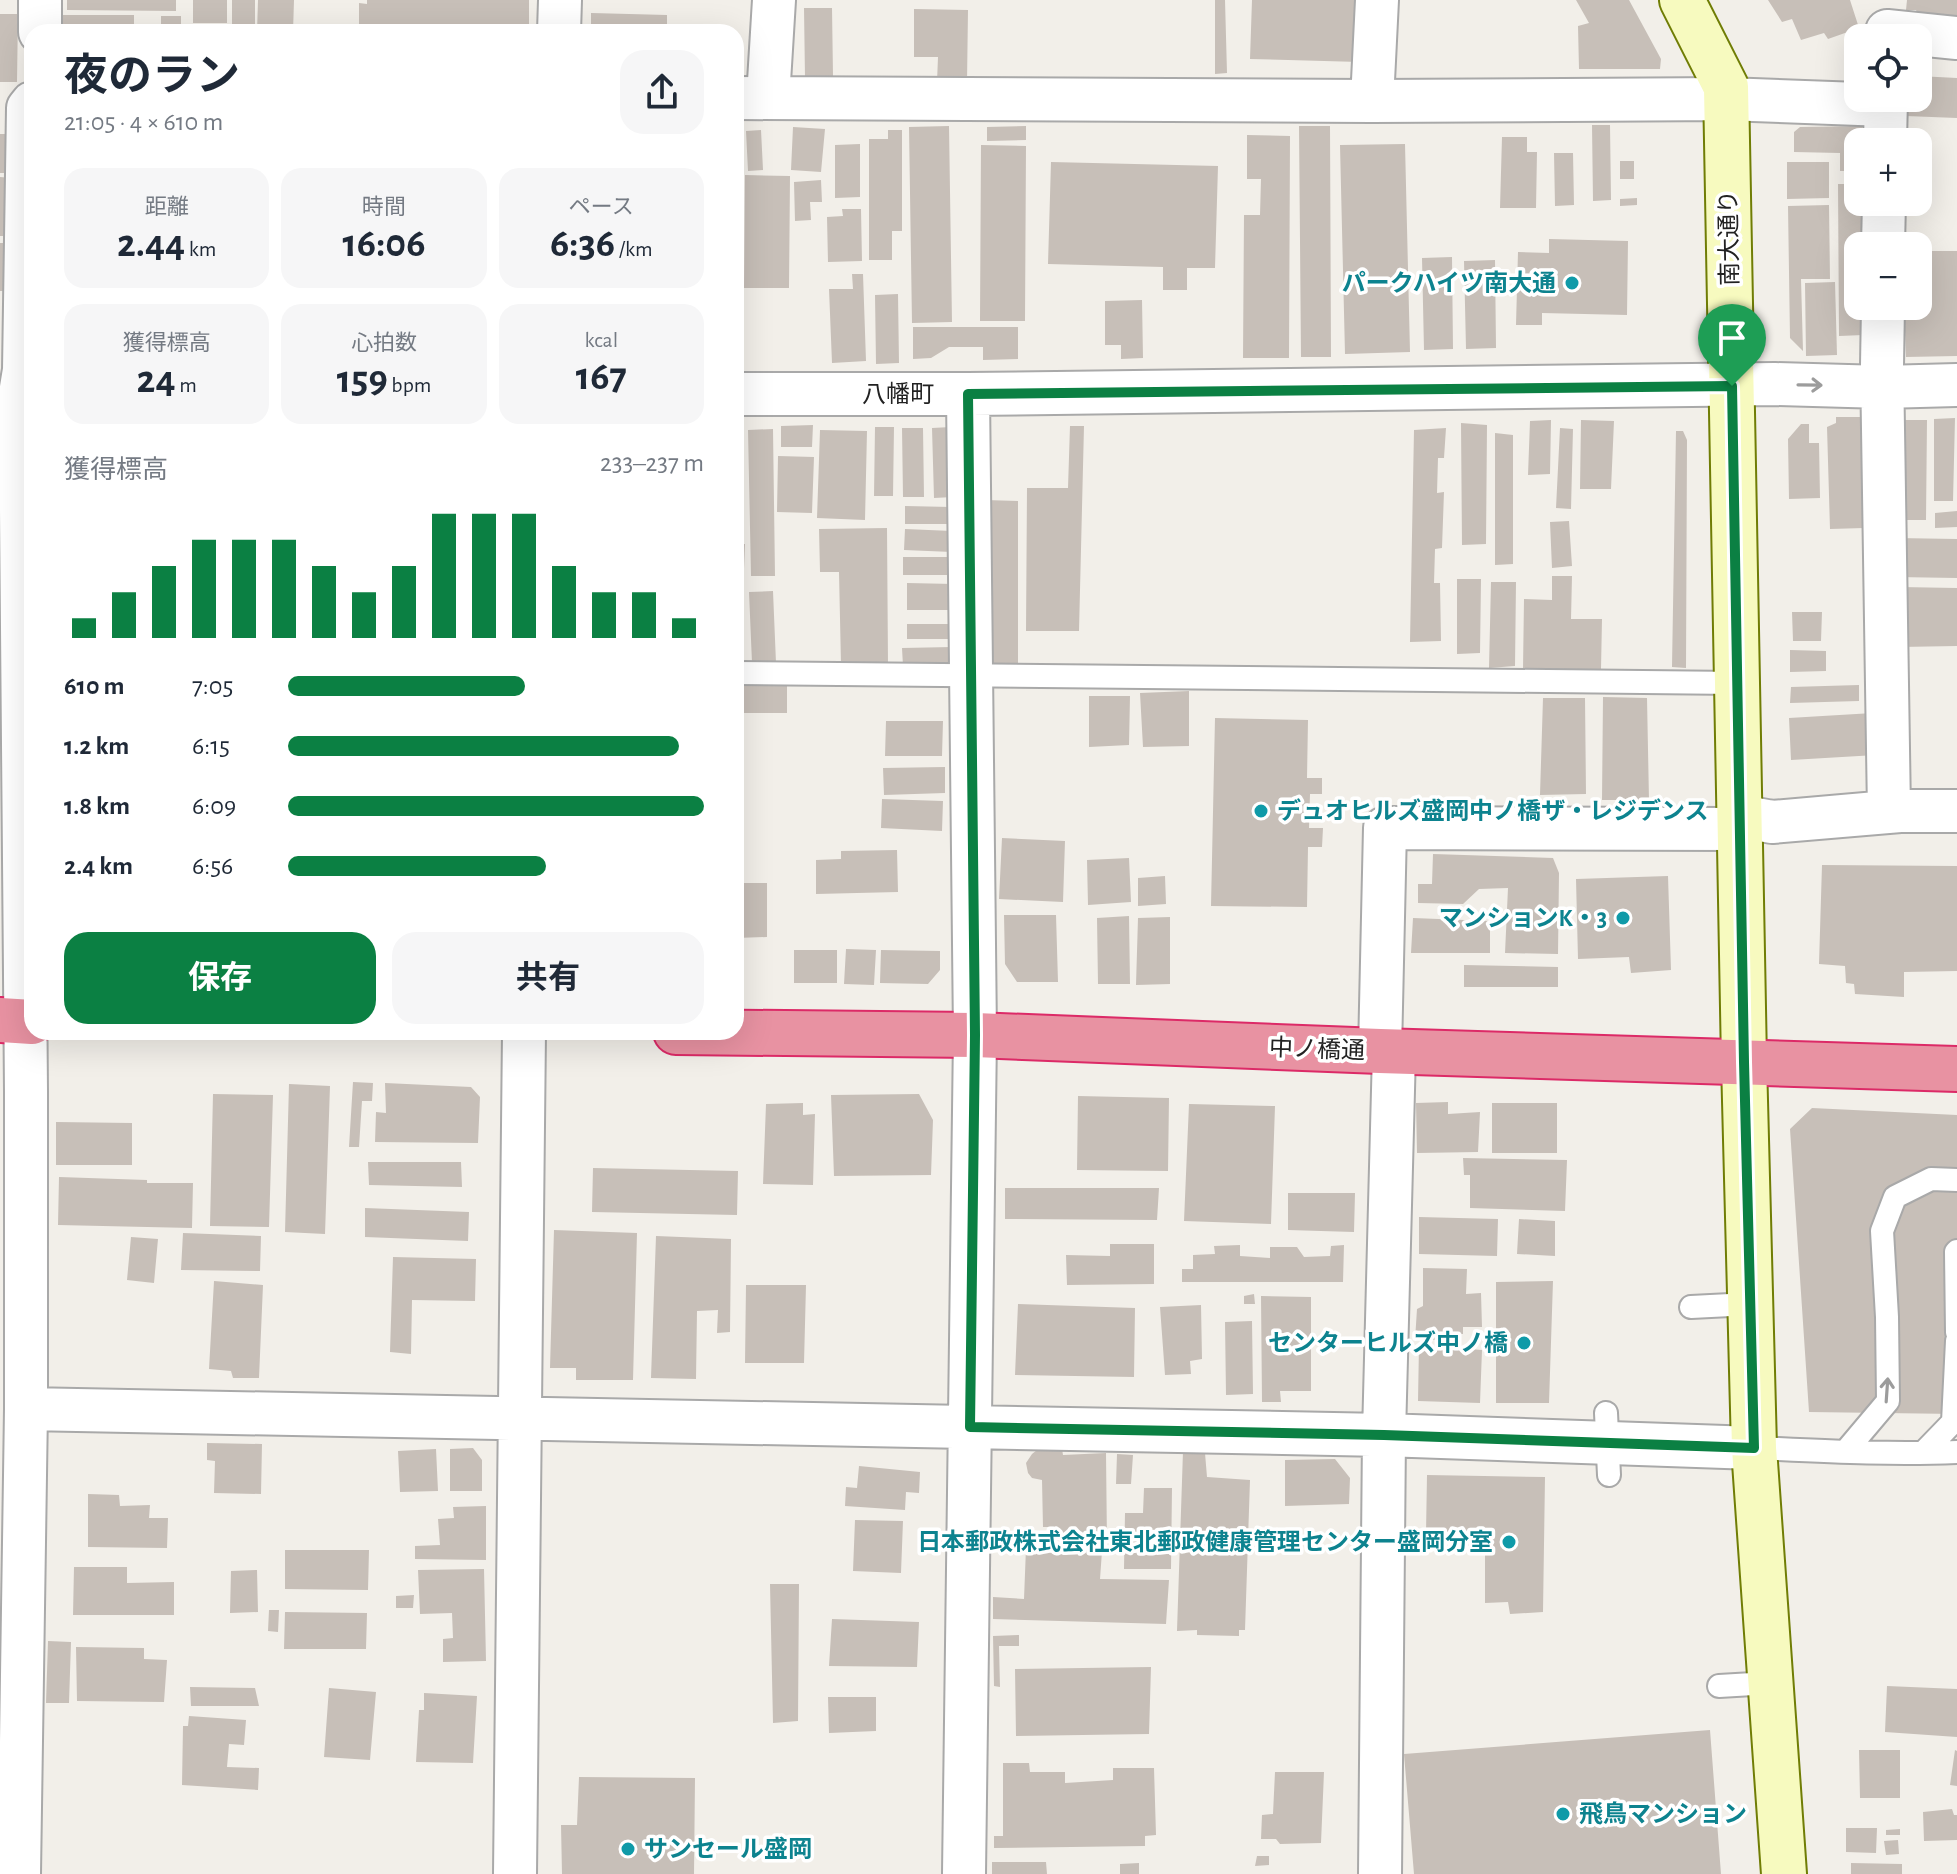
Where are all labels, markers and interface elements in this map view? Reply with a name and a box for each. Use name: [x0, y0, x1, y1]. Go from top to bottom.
map controls: [1844, 24, 1932, 320]
button: locate: [1844, 24, 1932, 112]
button: share: [620, 50, 704, 134]
text: 夜のラン: [64, 55, 240, 99]
text: 21:05 · 4 × 610 m: [64, 109, 223, 135]
button: +: [1844, 128, 1932, 216]
street label: 南大通り: [1715, 190, 1743, 286]
text: 距離: [145, 196, 189, 218]
text: 時間: [362, 196, 406, 218]
text: ペース: [569, 196, 634, 218]
text: 2.44: [117, 224, 185, 264]
text: 16:06: [342, 224, 426, 264]
text: 6:36: [550, 224, 615, 264]
button: −: [1844, 232, 1932, 320]
text: km: [185, 238, 216, 260]
text: /km: [615, 238, 653, 260]
place label: パークハイツ南大通: [1342, 270, 1556, 296]
marker: パークハイツ南大通: [1563, 274, 1581, 292]
pin: [1698, 304, 1766, 386]
icon: arrive: [1710, 316, 1754, 360]
text: kcal: [585, 329, 618, 351]
text: 獲得標高: [123, 332, 211, 354]
text: 心拍数: [351, 332, 417, 354]
text: 167: [576, 357, 627, 397]
text: 24: [137, 360, 176, 400]
text: 159: [337, 360, 388, 400]
text: m: [176, 374, 197, 396]
text: bpm: [388, 374, 431, 396]
one-way arrow: [1796, 377, 1823, 393]
street label: 八幡町: [862, 381, 934, 407]
text: 233–237 m: [600, 450, 704, 476]
text: 獲得標高: [64, 457, 168, 483]
text: 610 m: [64, 673, 124, 699]
text: 7:05: [192, 673, 233, 699]
text: 1.2 km: [64, 733, 129, 759]
text: 6:15: [192, 733, 230, 759]
text: 1.8 km: [64, 793, 130, 819]
text: 6:09: [192, 793, 236, 819]
place label: デュオヒルズ盛岡中ノ橋ザ・レジデンス: [1277, 798, 1709, 824]
marker: デュオヒルズ盛岡中ノ橋ザ・レジデンス: [1252, 802, 1270, 820]
text: 2.4 km: [64, 853, 133, 879]
text: 6:56: [192, 853, 233, 879]
place label: マンションK・3: [1439, 906, 1607, 931]
marker: マンションK・3: [1614, 909, 1632, 927]
button: 保存: [64, 932, 376, 1024]
button: 共有: [392, 932, 704, 1024]
street label: 中ノ橋通: [1269, 1034, 1365, 1064]
place label: センターヒルズ中ノ橋: [1268, 1330, 1508, 1356]
marker: センターヒルズ中ノ橋: [1515, 1334, 1533, 1352]
one-way arrow: [1880, 1377, 1895, 1404]
place label: 日本郵政株式会社東北郵政健康管理センター盛岡分室: [917, 1529, 1493, 1555]
marker: 日本郵政株式会社東北郵政健康管理センター盛岡分室: [1500, 1533, 1518, 1551]
place label: 飛鳥マンション: [1579, 1801, 1747, 1827]
marker: 飛鳥マンション: [1554, 1805, 1572, 1823]
place label: サンセール盛岡: [644, 1836, 812, 1862]
marker: サンセール盛岡: [619, 1840, 637, 1858]

